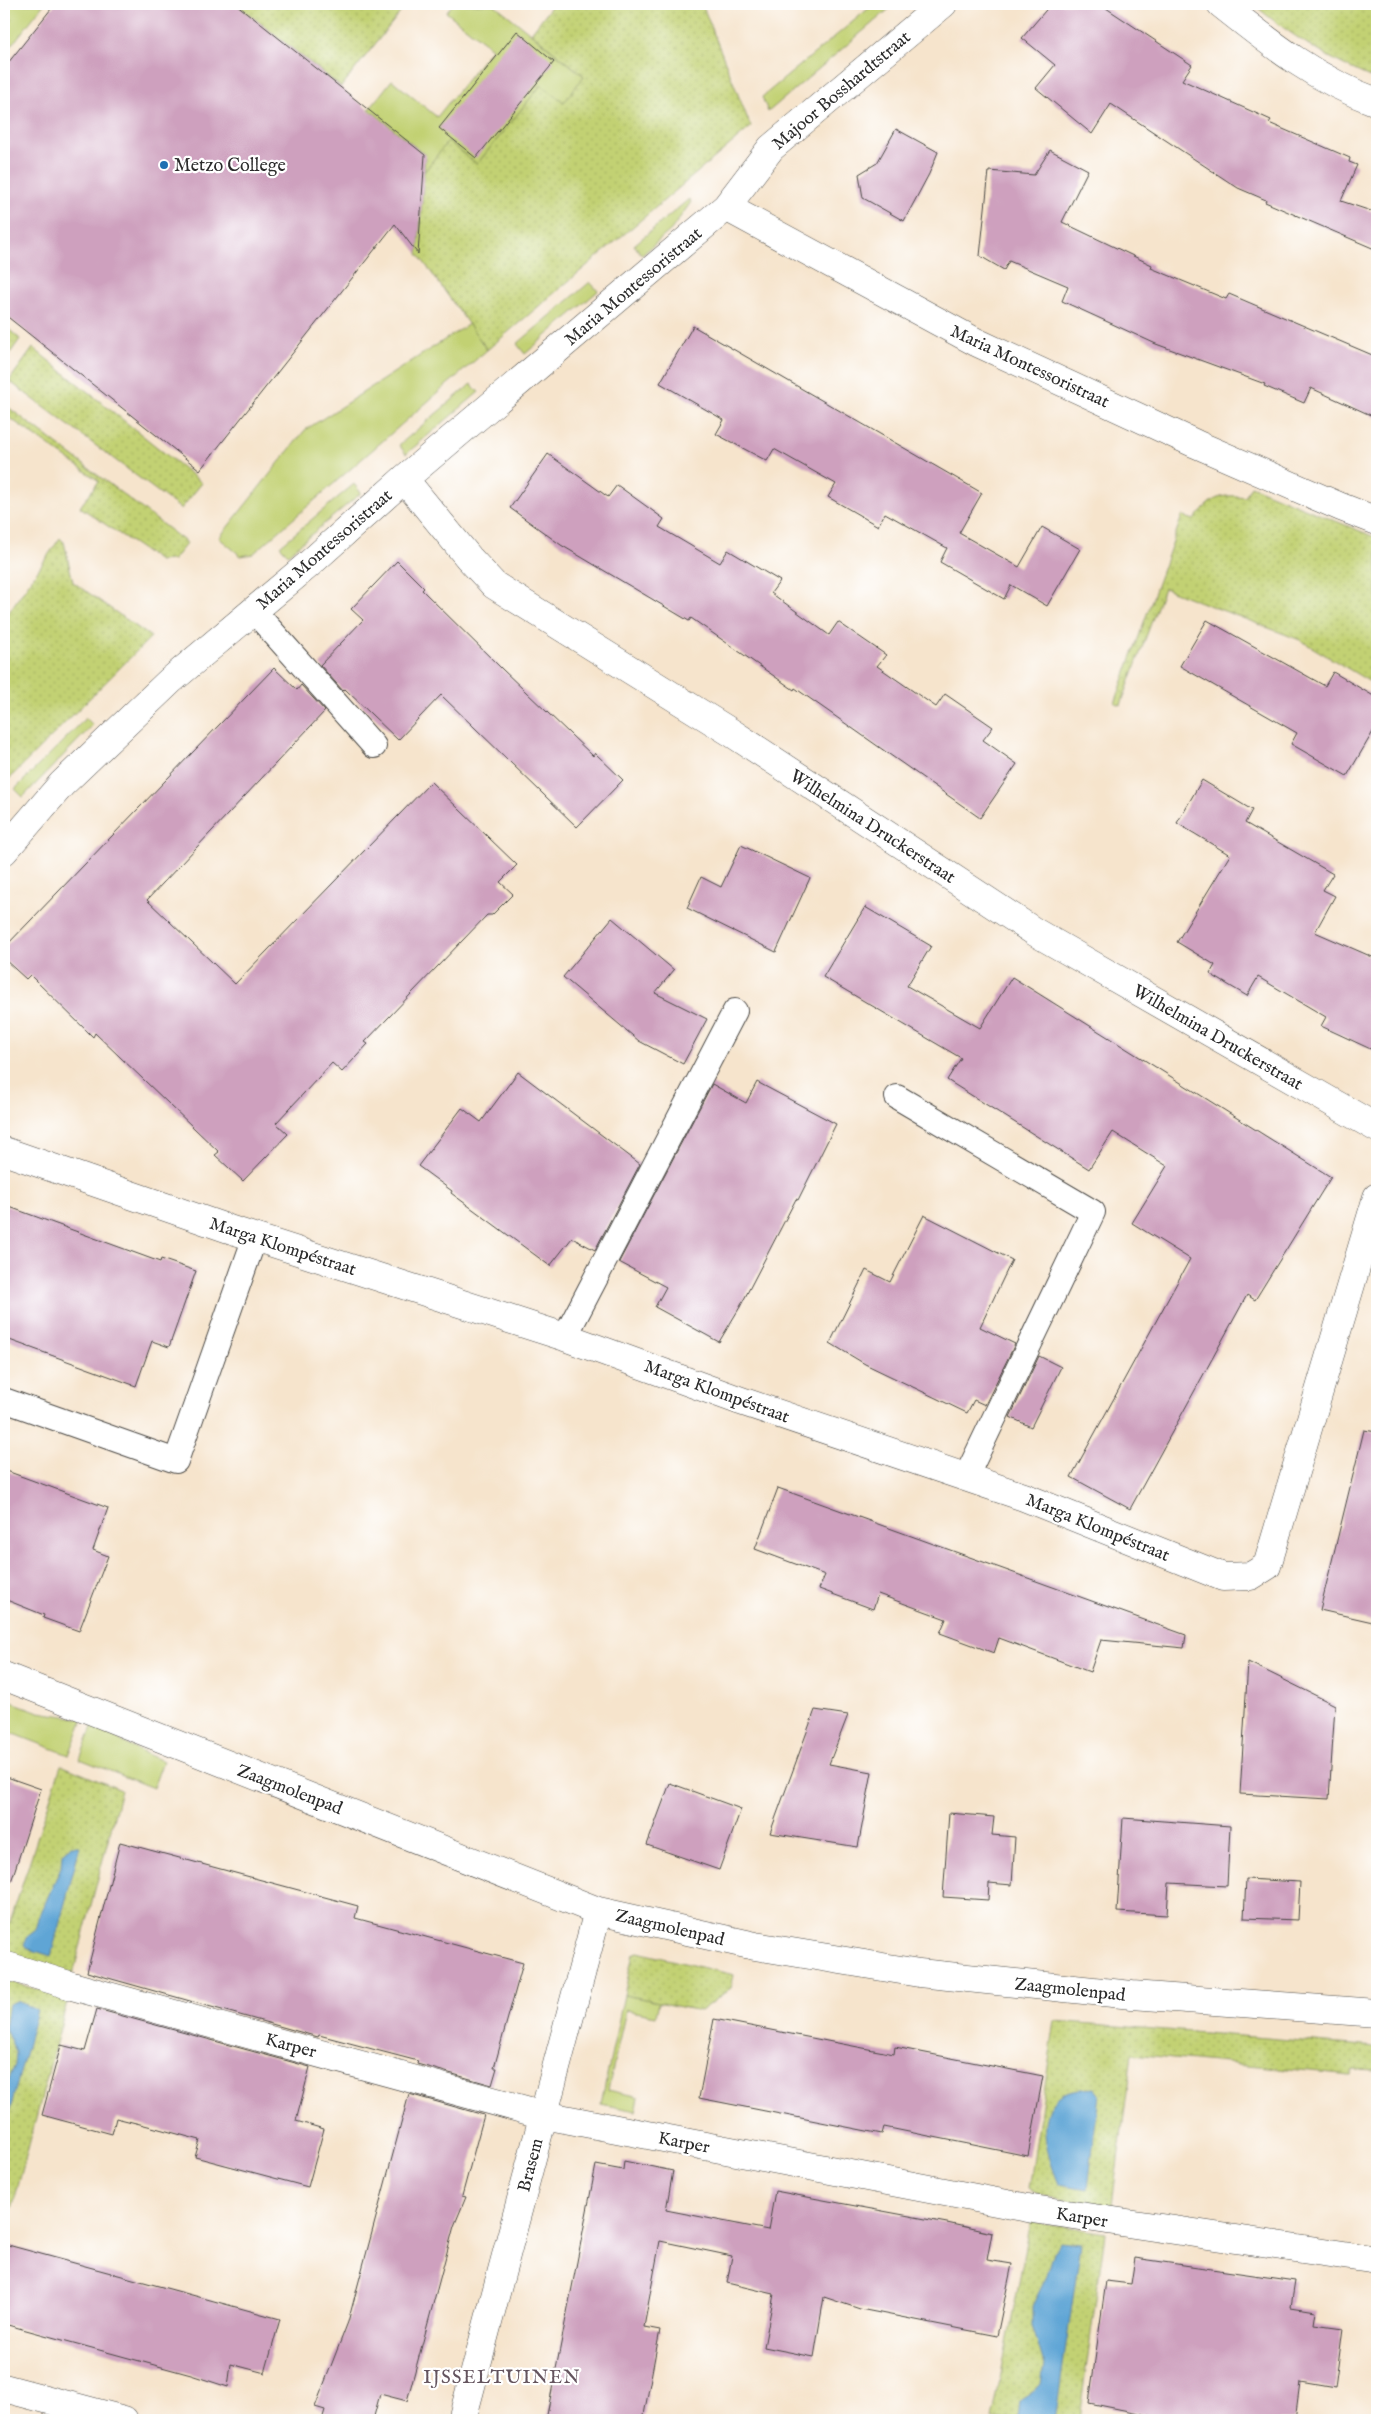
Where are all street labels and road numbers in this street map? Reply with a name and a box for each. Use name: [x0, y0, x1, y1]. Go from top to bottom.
street label: Majoor Bosshardtstraat: [768, 27, 916, 156]
street label: Maria Montessoristraat: [560, 223, 708, 351]
street label: Maria Montessoristraat: [946, 320, 1113, 414]
street label: Maria Montessoristraat: [252, 485, 398, 615]
street label: Wilhelmina Druckerstraat: [785, 765, 959, 889]
street label: Wilhelmina Druckerstraat: [1128, 980, 1307, 1097]
street label: Marga Klompéstraat: [206, 1213, 359, 1282]
street label: Marga Klompéstraat: [641, 1355, 792, 1429]
street label: Marga Klompéstraat: [1022, 1489, 1173, 1568]
street label: Zaagmolenpad: [233, 1760, 346, 1821]
street label: Zaagmolenpad: [613, 1905, 727, 1952]
street label: Zaagmolenpad: [1013, 1973, 1127, 2008]
street label: Karper: [263, 2029, 319, 2064]
street label: Karper: [656, 2127, 712, 2160]
street label: Brasem: [513, 2136, 550, 2195]
street label: Karper: [1054, 2203, 1110, 2234]

